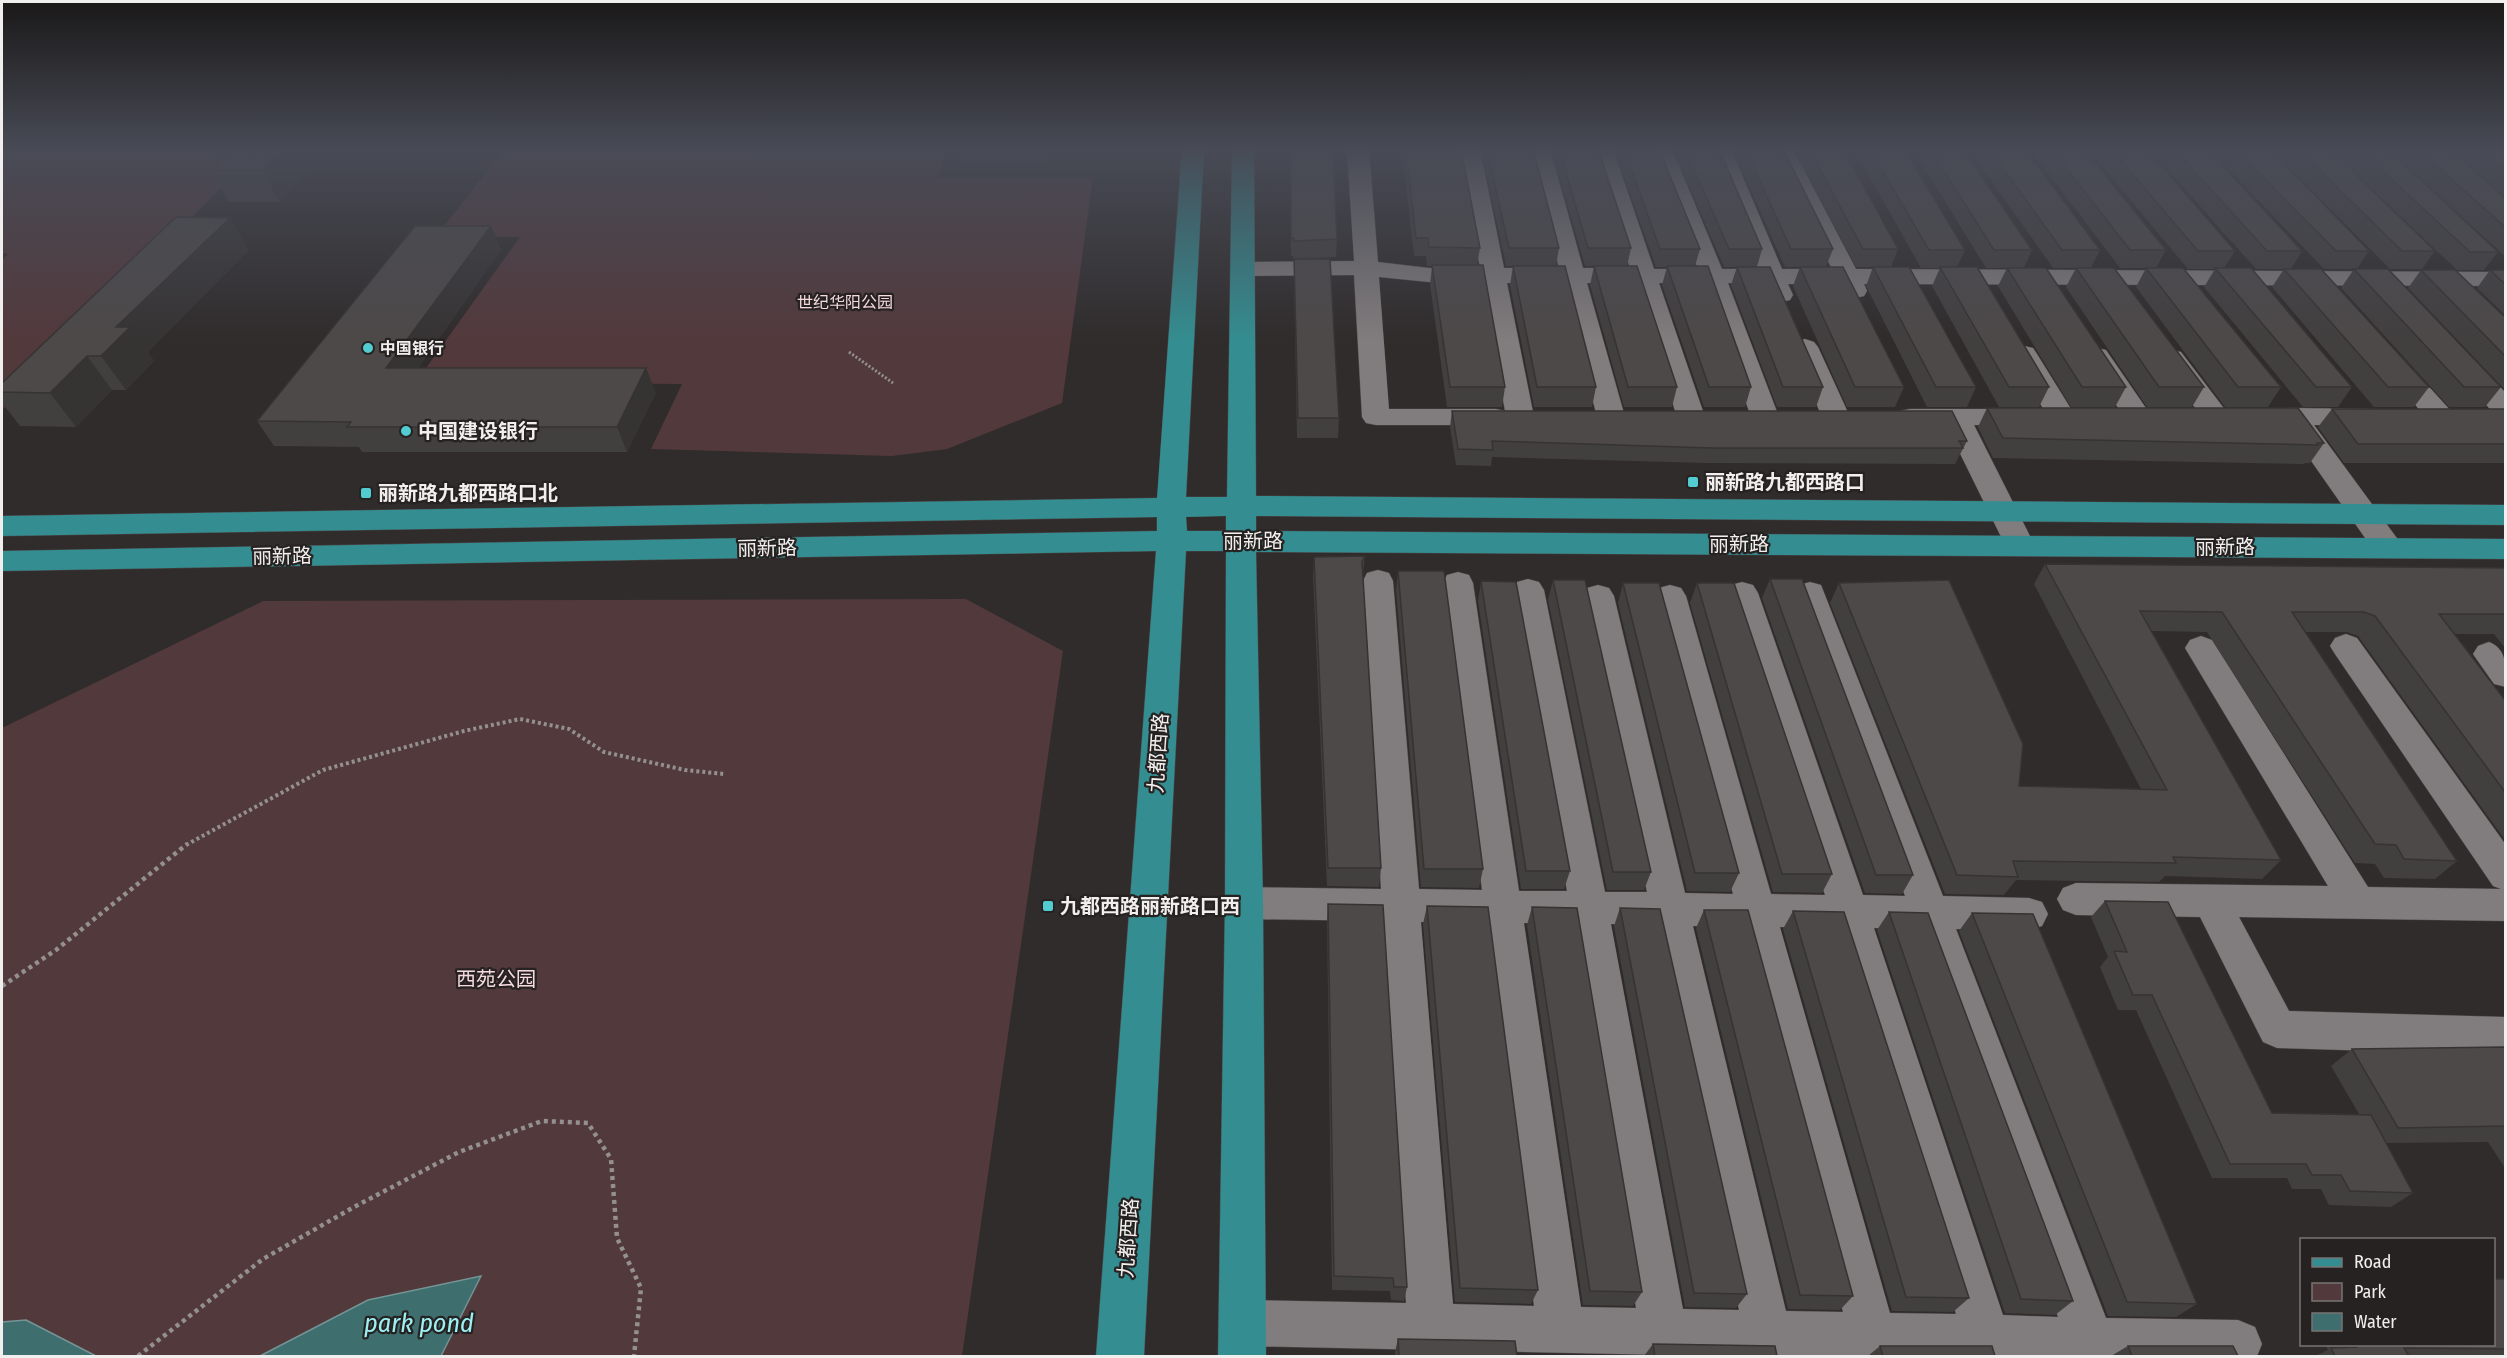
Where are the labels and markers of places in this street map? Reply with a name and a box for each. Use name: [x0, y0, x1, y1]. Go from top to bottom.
place label: 中国银行: [380, 339, 444, 358]
marker: 中国银行: [361, 341, 375, 355]
place label: 中国建设银行: [418, 419, 538, 443]
marker: 中国建设银行: [399, 424, 413, 438]
place label: 丽新路九都西路口: [1705, 470, 1865, 494]
marker: 丽新路九都西路口: [1686, 475, 1700, 489]
place label: 丽新路九都西路口北: [378, 481, 558, 505]
marker: 丽新路九都西路口北: [359, 486, 373, 500]
place label: 九都西路丽新路口西: [1060, 894, 1240, 918]
marker: 九都西路丽新路口西: [1041, 899, 1055, 913]

